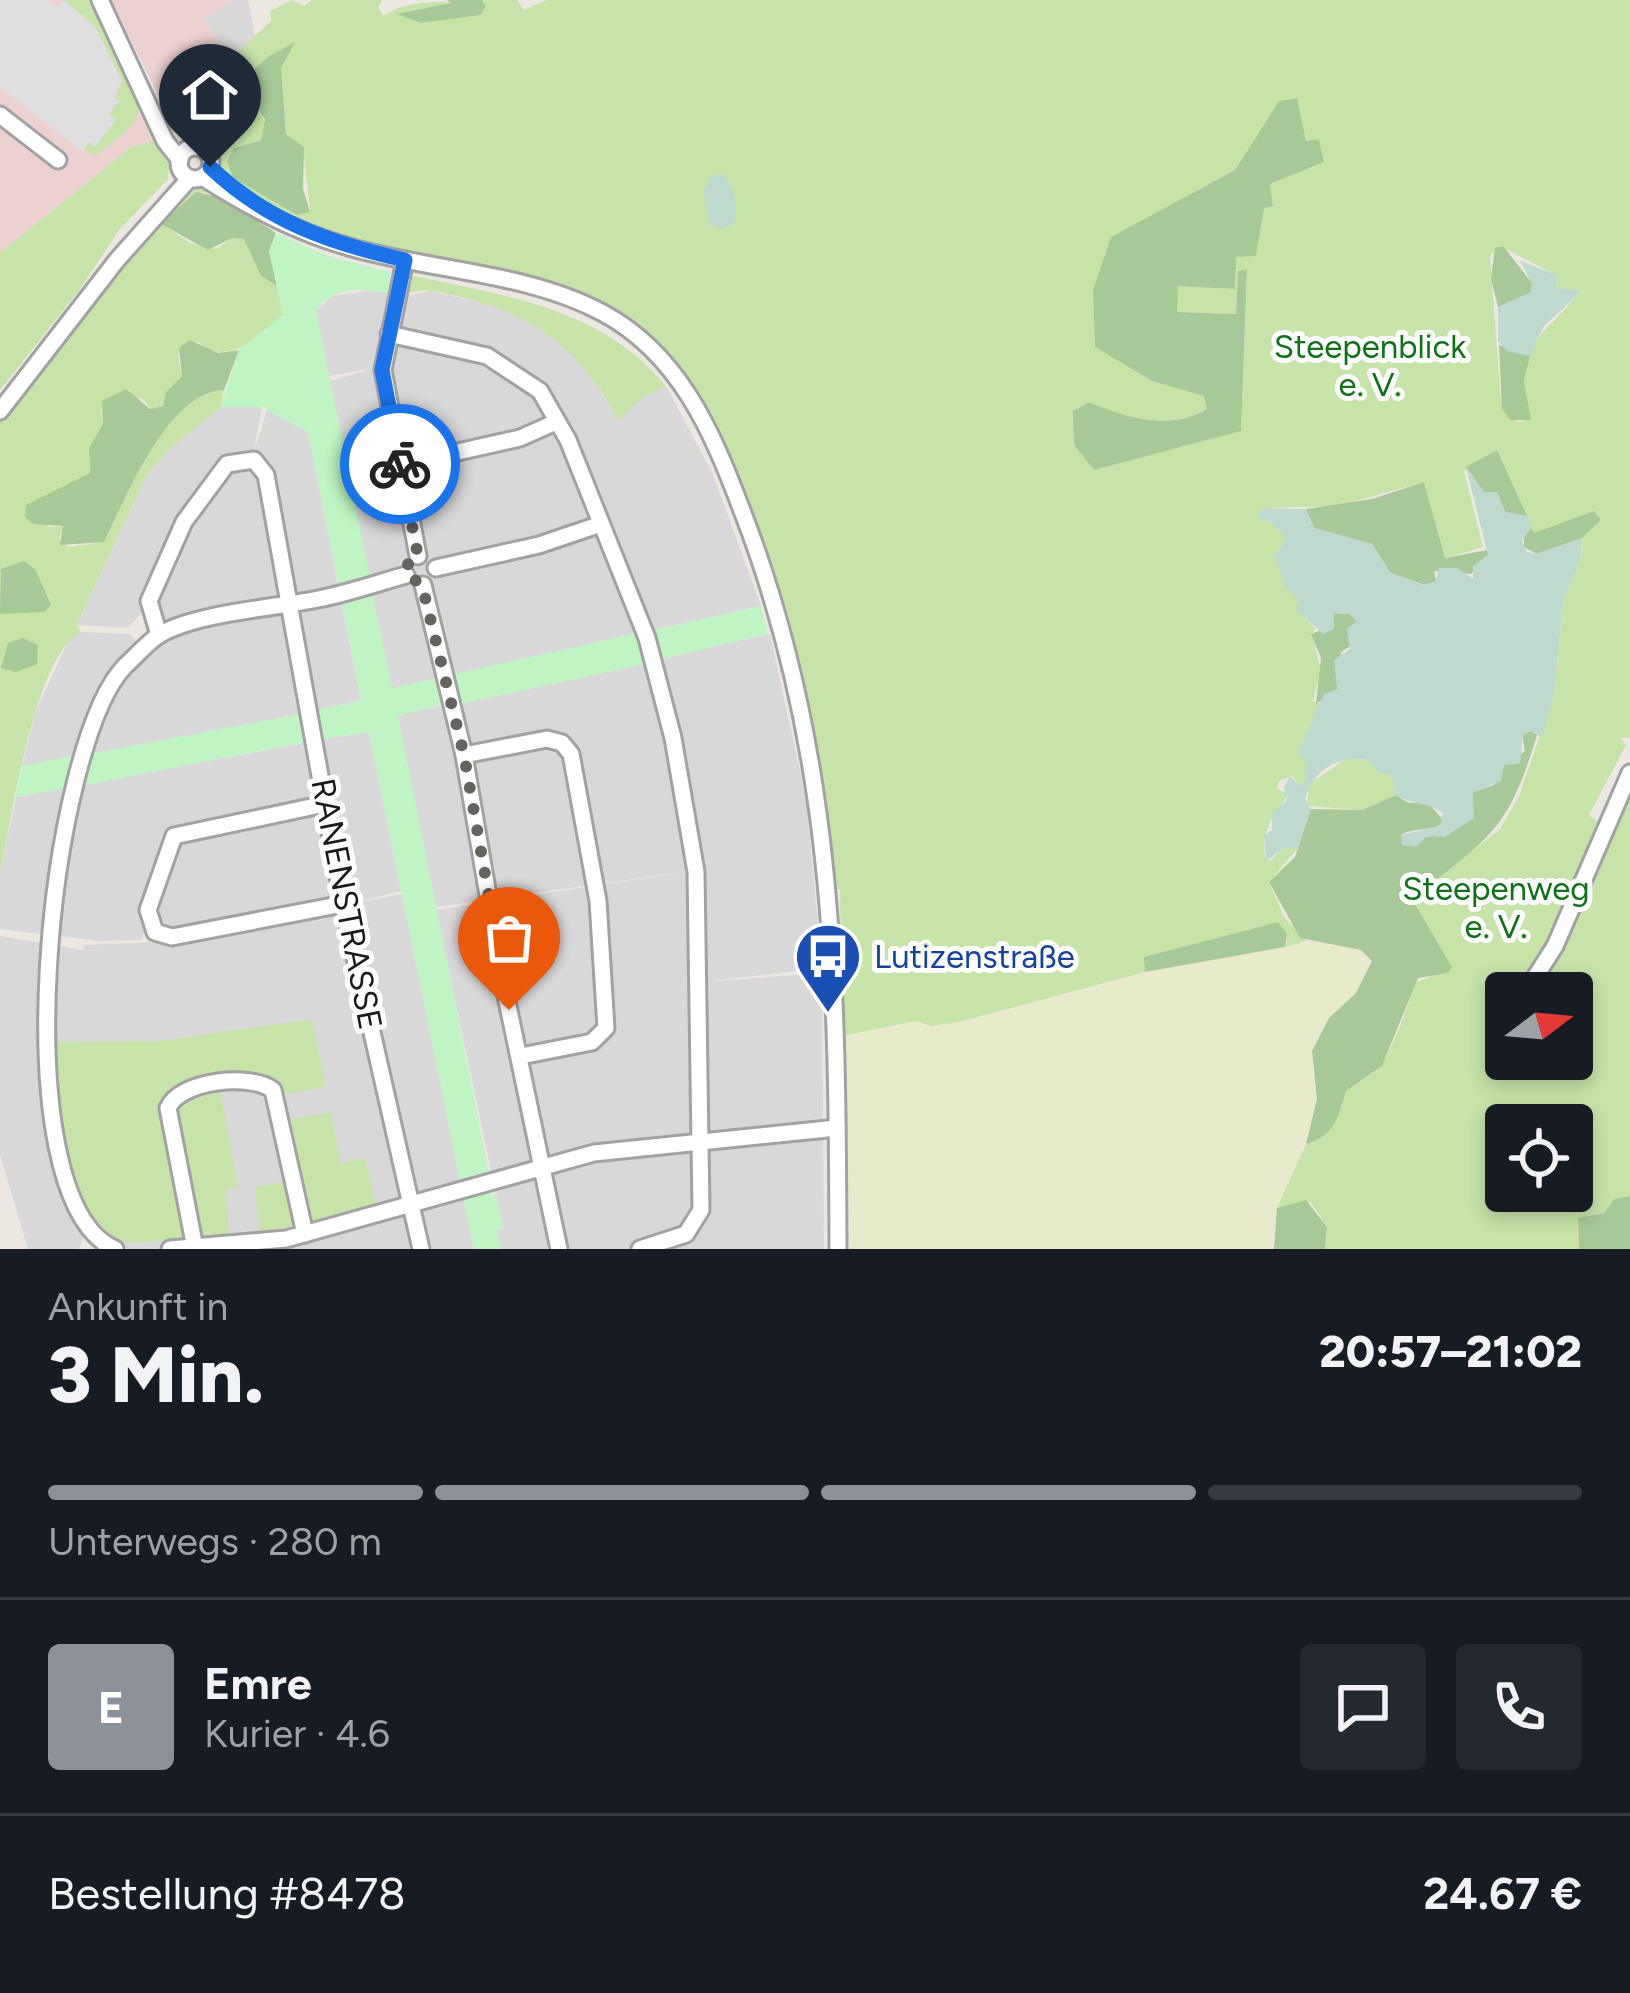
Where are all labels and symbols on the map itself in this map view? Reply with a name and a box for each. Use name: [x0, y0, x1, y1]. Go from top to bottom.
pin: [159, 44, 261, 167]
park label: Steepenblick e. V.: [1274, 327, 1466, 404]
courier: [340, 404, 460, 524]
street label: RANENSTRASSE: [304, 775, 390, 1033]
park label: Steepenweg e. V.: [1402, 869, 1590, 946]
pin: [458, 887, 560, 1010]
bus stop icon: Lutizenstraße: [793, 921, 863, 1015]
place label: Lutizenstraße: [874, 937, 1075, 976]
north arrow: [1485, 972, 1593, 1080]

